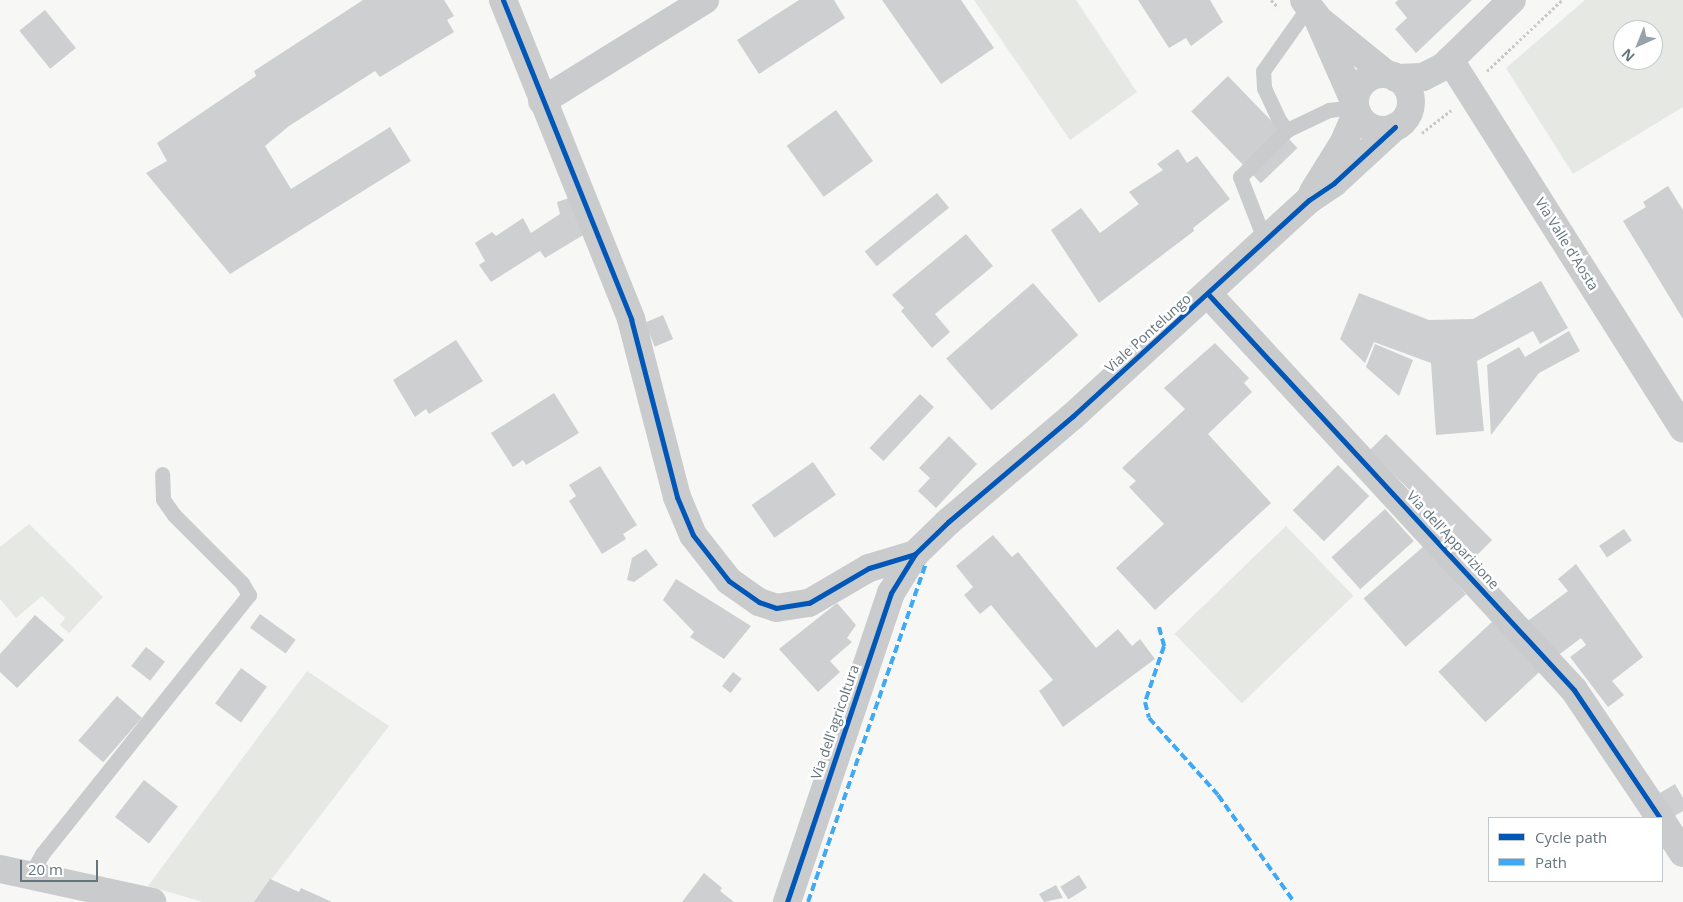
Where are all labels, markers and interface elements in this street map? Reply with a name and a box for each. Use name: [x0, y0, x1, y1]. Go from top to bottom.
north arrow: [1613, 20, 1663, 70]
text: N: [1617, 45, 1639, 66]
street label: Via Valle d'Aosta: [1532, 194, 1602, 294]
street label: Viale Pontelungo: [1102, 290, 1194, 376]
street label: Via dell'Apparizione: [1403, 488, 1503, 592]
street label: Via dell'agricoltura: [807, 662, 863, 782]
legend: [1488, 817, 1663, 882]
text: Cycle path: [1535, 827, 1607, 847]
scale bar: [22, 850, 100, 882]
text: Path: [1535, 852, 1567, 872]
text: 20 m: [28, 859, 63, 879]

